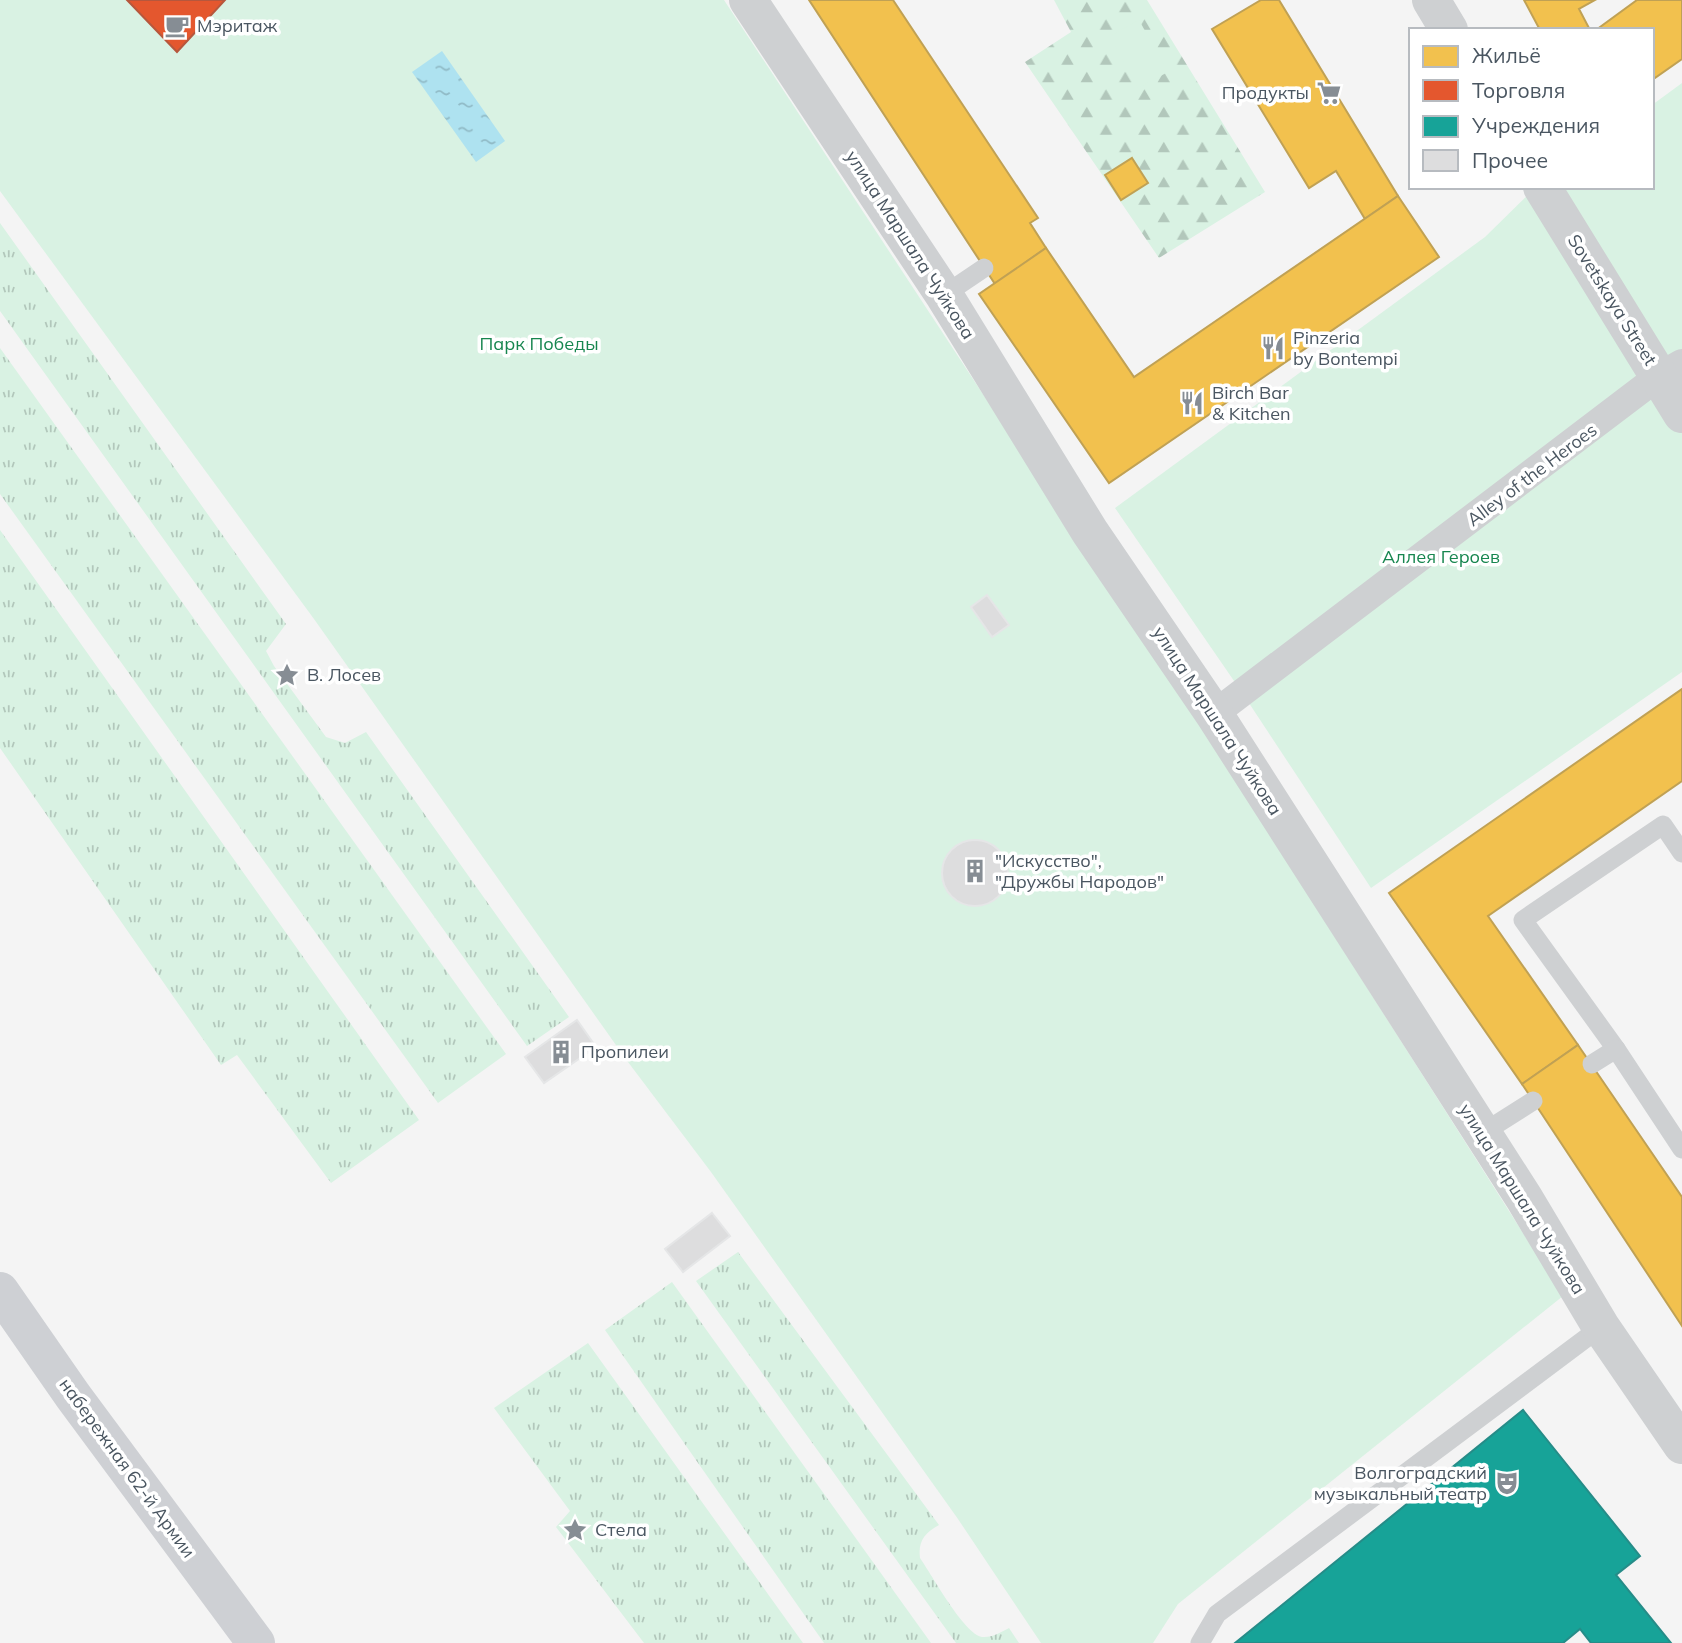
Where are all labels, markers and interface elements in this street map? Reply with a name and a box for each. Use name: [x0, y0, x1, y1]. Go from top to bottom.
cafe icon: Мэритаж: [163, 12, 191, 40]
place label: Мэритаж: [197, 14, 278, 37]
legend: [1409, 28, 1654, 189]
text: Жильё: [1472, 42, 1541, 68]
text: Торговля: [1472, 77, 1565, 103]
supermarket icon: Продукты: [1315, 79, 1343, 107]
place label: Продукты: [1222, 81, 1309, 104]
text: Учреждения: [1471, 112, 1600, 138]
street label: улица Маршала Чуйкова: [841, 146, 980, 343]
text: Прочее: [1472, 147, 1548, 173]
street label: Sovetskaya Street: [1563, 230, 1662, 370]
place label: Pinzeria by Bontempi: [1293, 326, 1398, 370]
park label: Парк Победы: [479, 332, 599, 355]
restaurant icon: Pinzeria by Bontempi: [1259, 334, 1287, 362]
place label: Birch Bar & Kitchen: [1212, 381, 1290, 425]
restaurant icon: Birch Bar & Kitchen: [1178, 389, 1206, 417]
street label: Alley of the Heroes: [1462, 418, 1601, 531]
park label: Аллея Героев: [1382, 545, 1500, 568]
street label: улица Маршала Чуйкова: [1148, 622, 1287, 819]
place icon: В. Лосев: [273, 661, 301, 689]
place label: В. Лосев: [307, 663, 381, 686]
place label: "Искусство", "Дружбы Народов": [995, 849, 1164, 893]
building icon: "Искусство", "Дружбы Народов": [961, 857, 989, 885]
building icon: Пропилеи: [547, 1038, 575, 1066]
place label: Пропилеи: [581, 1040, 669, 1063]
street label: улица Маршала Чуйкова: [1454, 1099, 1591, 1298]
street label: набережная 62-й Армии: [54, 1373, 200, 1562]
place label: Волгоградский музыкальный театр: [1314, 1461, 1487, 1505]
theatre icon: Волгоградский музыкальный театр: [1493, 1469, 1521, 1497]
place icon: Стела: [561, 1516, 589, 1544]
place label: Стела: [595, 1518, 647, 1541]

